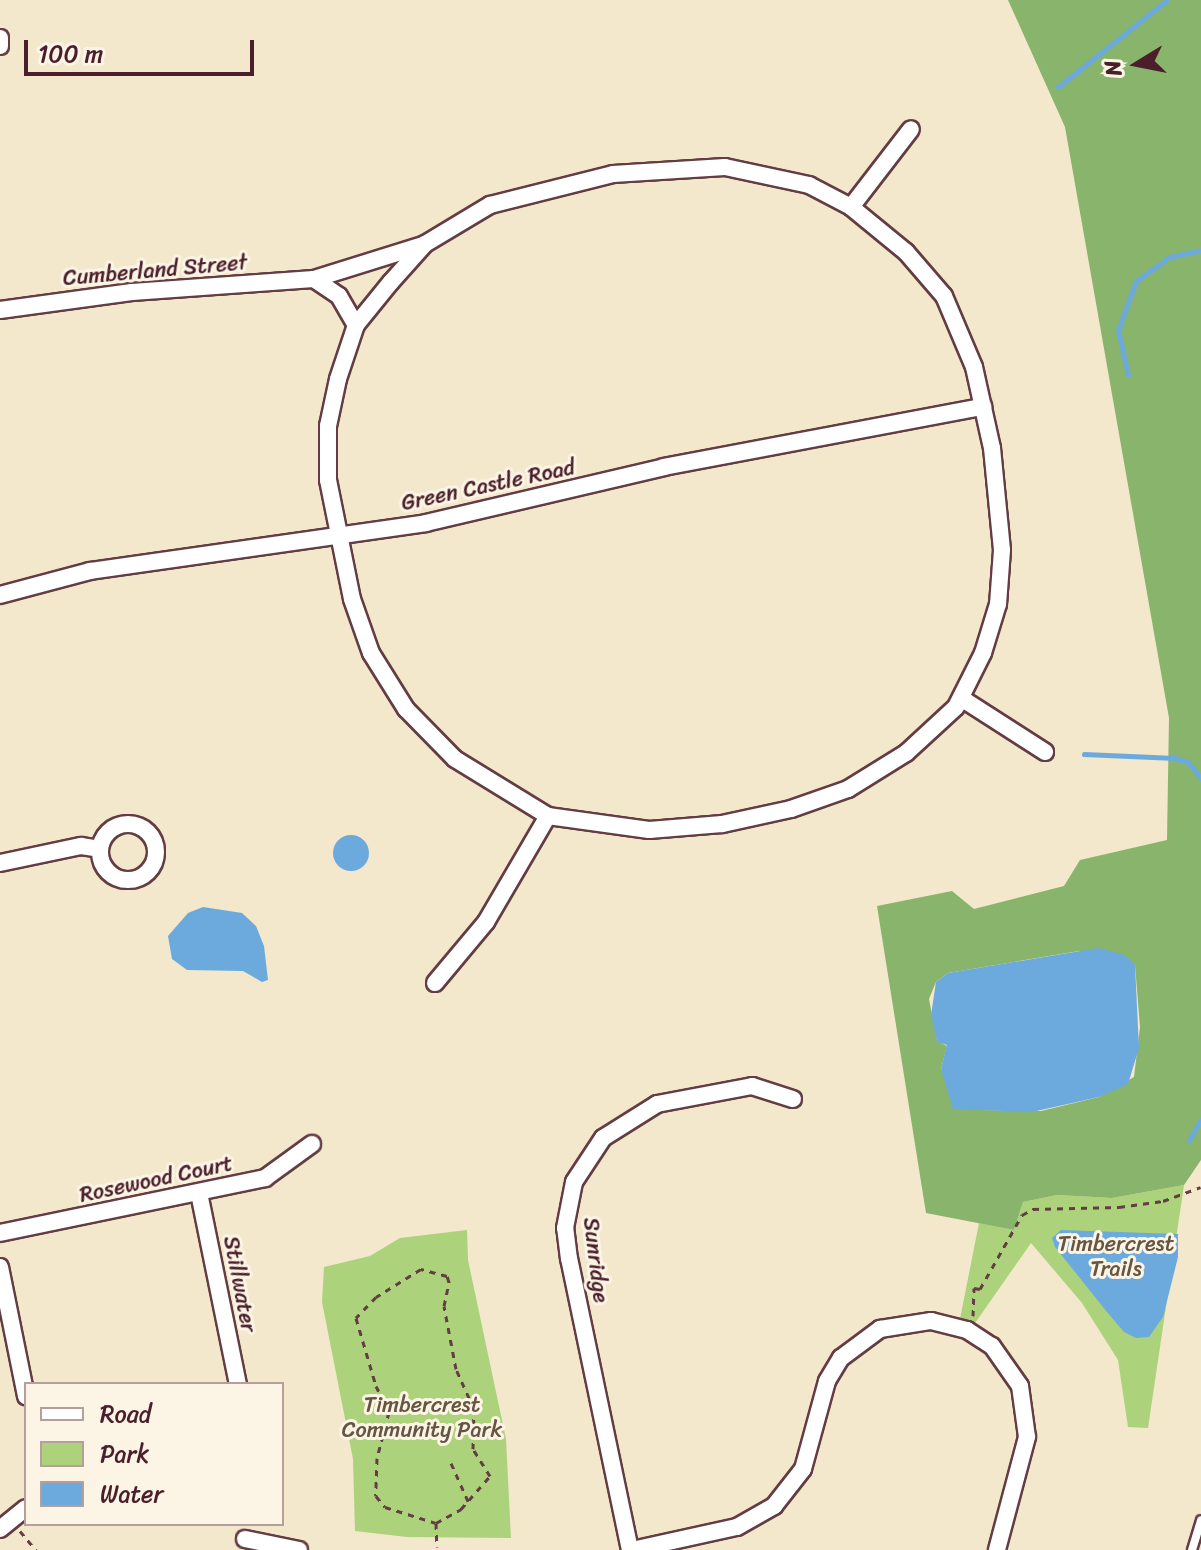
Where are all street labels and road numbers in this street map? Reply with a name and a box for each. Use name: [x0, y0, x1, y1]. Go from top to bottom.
street label: Cumberland Street: [62, 249, 248, 291]
street label: Green Castle Road: [398, 454, 578, 516]
street label: Rosewood Court: [77, 1150, 235, 1208]
street label: Sunridge: [578, 1216, 614, 1304]
street label: Stillwater: [218, 1234, 262, 1334]

